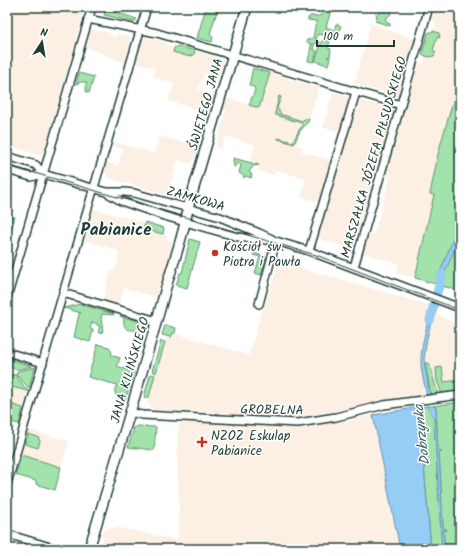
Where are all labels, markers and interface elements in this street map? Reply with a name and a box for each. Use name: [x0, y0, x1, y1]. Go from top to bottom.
north arrow: [22, 22, 62, 62]
scale bar: [317, 22, 394, 48]
text: N: [39, 24, 49, 43]
text: 100 m: [323, 27, 354, 46]
street label: MARSZAŁKA JÓZEFA PIŁSUDSKIEGO: [336, 54, 413, 261]
street label: ŚWIĘTEGO JANA: [183, 56, 230, 153]
street label: ZAMKOWA: [164, 181, 227, 218]
district label: Pabianice: [80, 217, 152, 244]
place label: Kościół św. Piotra i Pawła: [223, 237, 301, 273]
marker: Kościół św. Piotra i Pawła: [210, 248, 220, 258]
street label: JANA KILIŃSKIEGO: [105, 315, 156, 426]
street label: GROBELNA: [240, 399, 304, 422]
water label: Dobrzynka: [408, 402, 436, 466]
place label: NZOZ Eskulap Pabianice: [211, 426, 291, 462]
marker: NZOZ Eskulap Pabianice: [196, 436, 208, 448]

